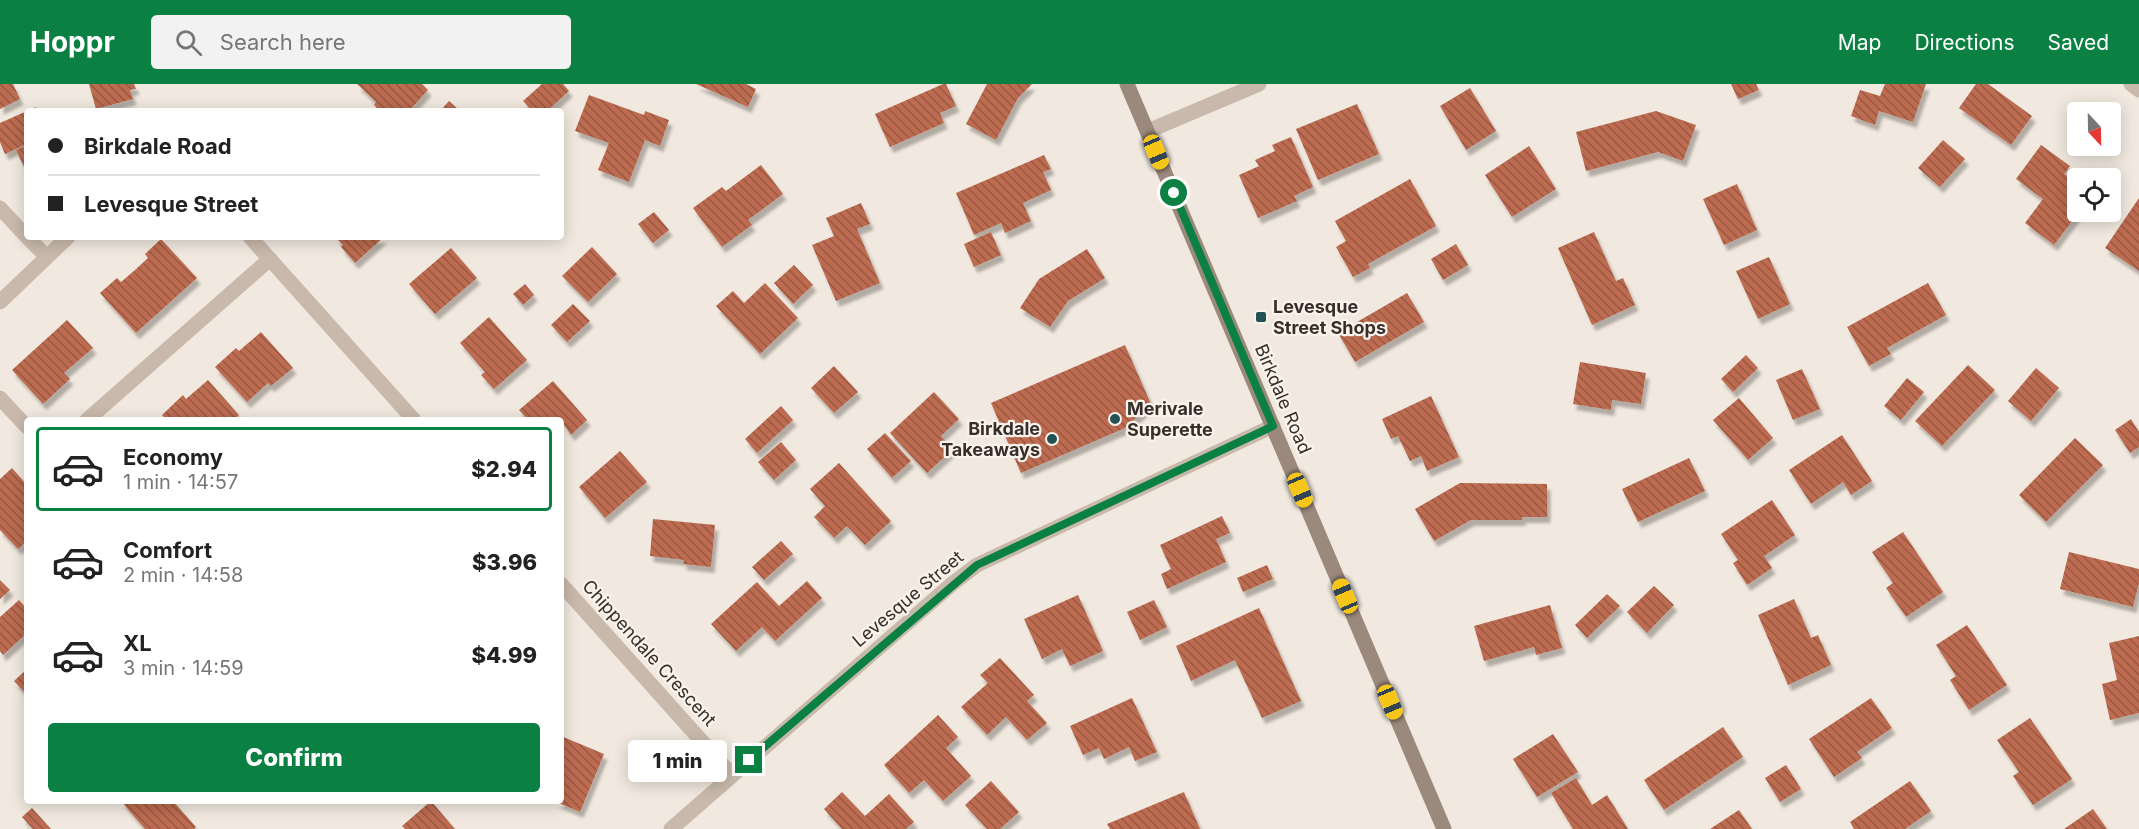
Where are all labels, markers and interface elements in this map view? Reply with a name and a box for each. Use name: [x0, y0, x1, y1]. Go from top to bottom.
search box: [151, 15, 571, 69]
text: Hoppr: [30, 25, 115, 59]
icon: search: [172, 26, 205, 59]
text: Search here: [220, 29, 346, 55]
text: Map: [1838, 30, 1881, 55]
text: Directions: [1914, 30, 2015, 55]
text: Saved: [2048, 30, 2109, 55]
north arrow: [2067, 102, 2121, 156]
map controls: [2067, 102, 2121, 222]
car: [1141, 132, 1171, 172]
text: Birkdale Road: [84, 133, 232, 159]
button: locate: [2067, 168, 2121, 222]
route start: [1160, 179, 1187, 206]
text: Levesque Street: [84, 191, 258, 217]
place label: Levesque Street Shops: [1273, 296, 1386, 338]
marker: Levesque Street Shops: [1254, 310, 1268, 324]
street label: Birkdale Road: [1251, 341, 1316, 457]
place label: Merivale Superette: [1127, 398, 1213, 440]
marker: Merivale Superette: [1108, 412, 1122, 426]
place label: Birkdale Takeaways: [941, 418, 1040, 460]
marker: Birkdale Takeaways: [1045, 432, 1059, 446]
icon: car: [51, 442, 105, 496]
text: Economy: [123, 444, 223, 470]
text: $2.94: [471, 456, 537, 482]
text: 1 min · 14:57: [123, 470, 238, 494]
car: [1285, 470, 1315, 510]
icon: car: [51, 535, 105, 589]
text: Comfort: [123, 537, 212, 563]
street label: Levesque Street: [848, 546, 967, 651]
text: $3.96: [472, 549, 537, 575]
text: 2 min · 14:58: [123, 563, 243, 587]
street label: Chippendale Crescent: [578, 575, 721, 730]
car: [1330, 576, 1360, 616]
icon: car: [51, 628, 105, 682]
text: XL: [123, 630, 152, 656]
text: $4.99: [472, 642, 537, 668]
text: 3 min · 14:59: [123, 656, 244, 680]
car: [1375, 682, 1405, 722]
button: Confirm: [48, 723, 540, 792]
callout: 1 min: [629, 739, 728, 781]
route end: [735, 746, 762, 773]
text: 1 min: [652, 749, 703, 773]

